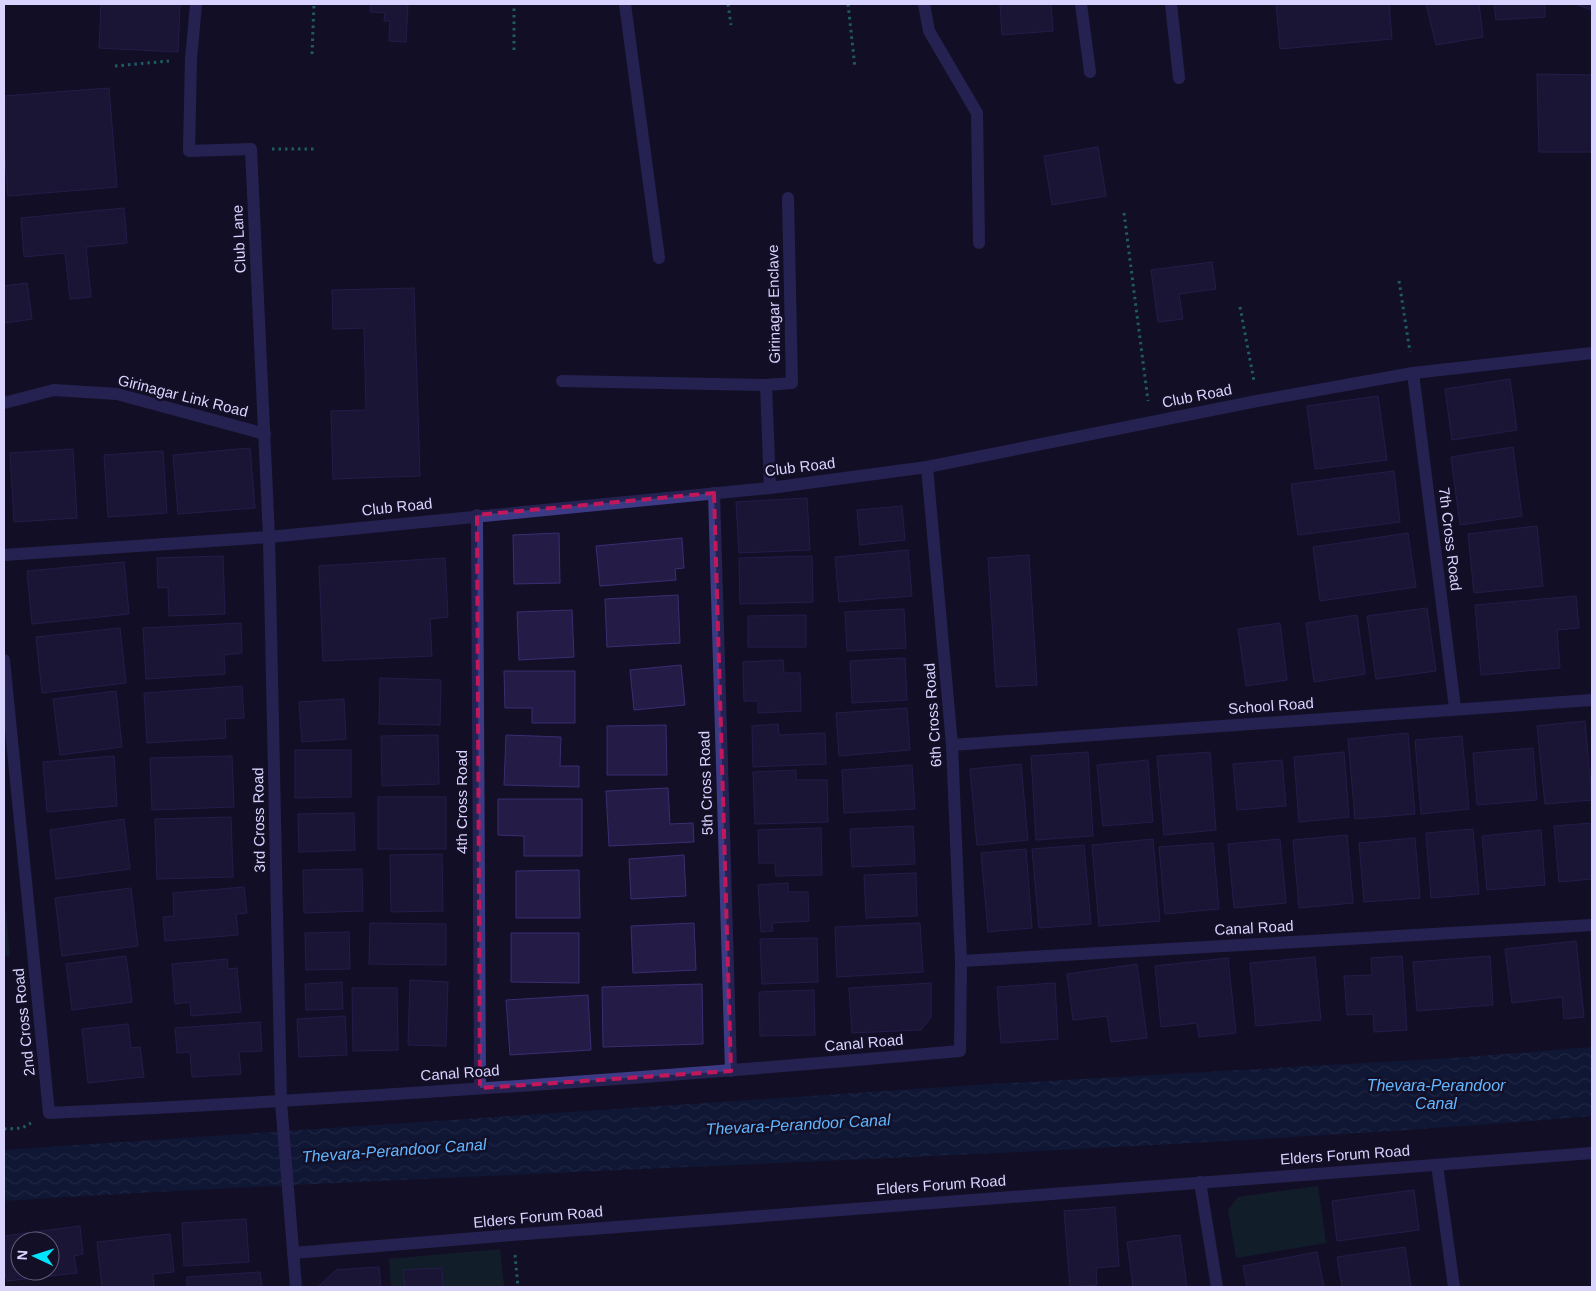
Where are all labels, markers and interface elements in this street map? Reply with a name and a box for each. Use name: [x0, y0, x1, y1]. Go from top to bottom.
street label: Club Lane: [228, 204, 249, 274]
street label: Girinagar Enclave: [764, 244, 783, 364]
street label: Girinagar Link Road: [116, 371, 250, 420]
street label: Club Road: [1160, 380, 1233, 411]
street label: Club Road: [764, 454, 836, 479]
street label: 7th Cross Road: [1436, 486, 1465, 592]
street label: Club Road: [361, 494, 433, 519]
street label: 6th Cross Road: [920, 662, 945, 768]
street label: School Road: [1228, 694, 1314, 717]
street label: 5th Cross Road: [695, 731, 716, 835]
street label: 4th Cross Road: [453, 750, 470, 854]
street label: 3rd Cross Road: [249, 767, 268, 873]
street label: Canal Road: [1214, 917, 1294, 938]
street label: 2nd Cross Road: [9, 967, 38, 1077]
street label: Canal Road: [824, 1031, 904, 1054]
street label: Canal Road: [420, 1061, 500, 1084]
water label: Thevara-Perandoor Canal: [1367, 1077, 1506, 1112]
water label: Thevara-Perandoor Canal: [705, 1111, 891, 1138]
water label: Thevara-Perandoor Canal: [301, 1136, 487, 1165]
street label: Elders Forum Road: [1279, 1141, 1410, 1168]
street label: Elders Forum Road: [875, 1171, 1006, 1198]
street label: Elders Forum Road: [472, 1202, 603, 1231]
north arrow: [10, 1231, 60, 1281]
text: N: [14, 1249, 30, 1261]

